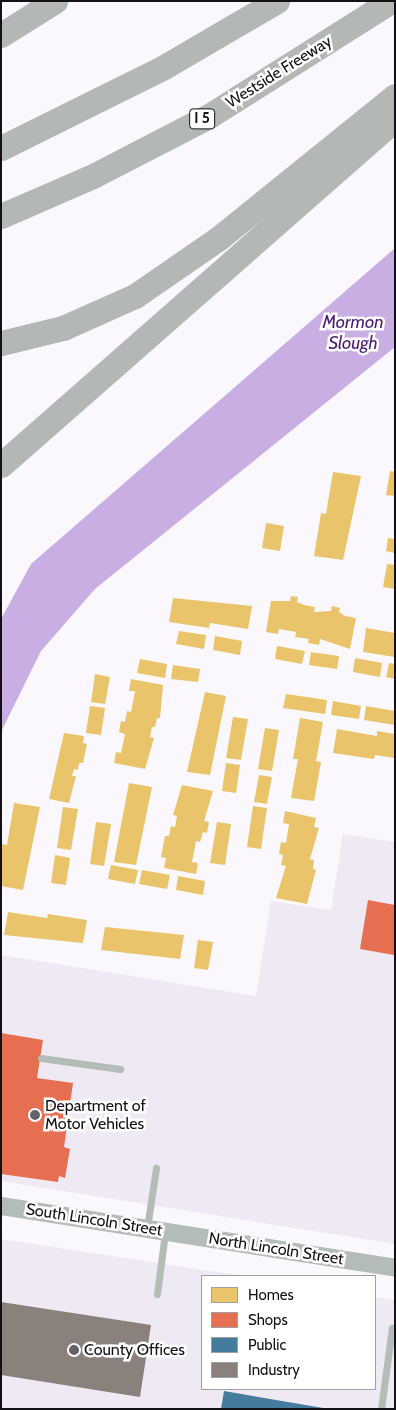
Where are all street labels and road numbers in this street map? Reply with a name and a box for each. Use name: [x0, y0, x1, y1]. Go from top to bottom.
street label: Westside Freeway: [222, 32, 336, 112]
road number: I 5: [188, 106, 216, 132]
street label: South Lincoln Street: [24, 1200, 164, 1240]
street label: North Lincoln Street: [207, 1229, 345, 1269]

